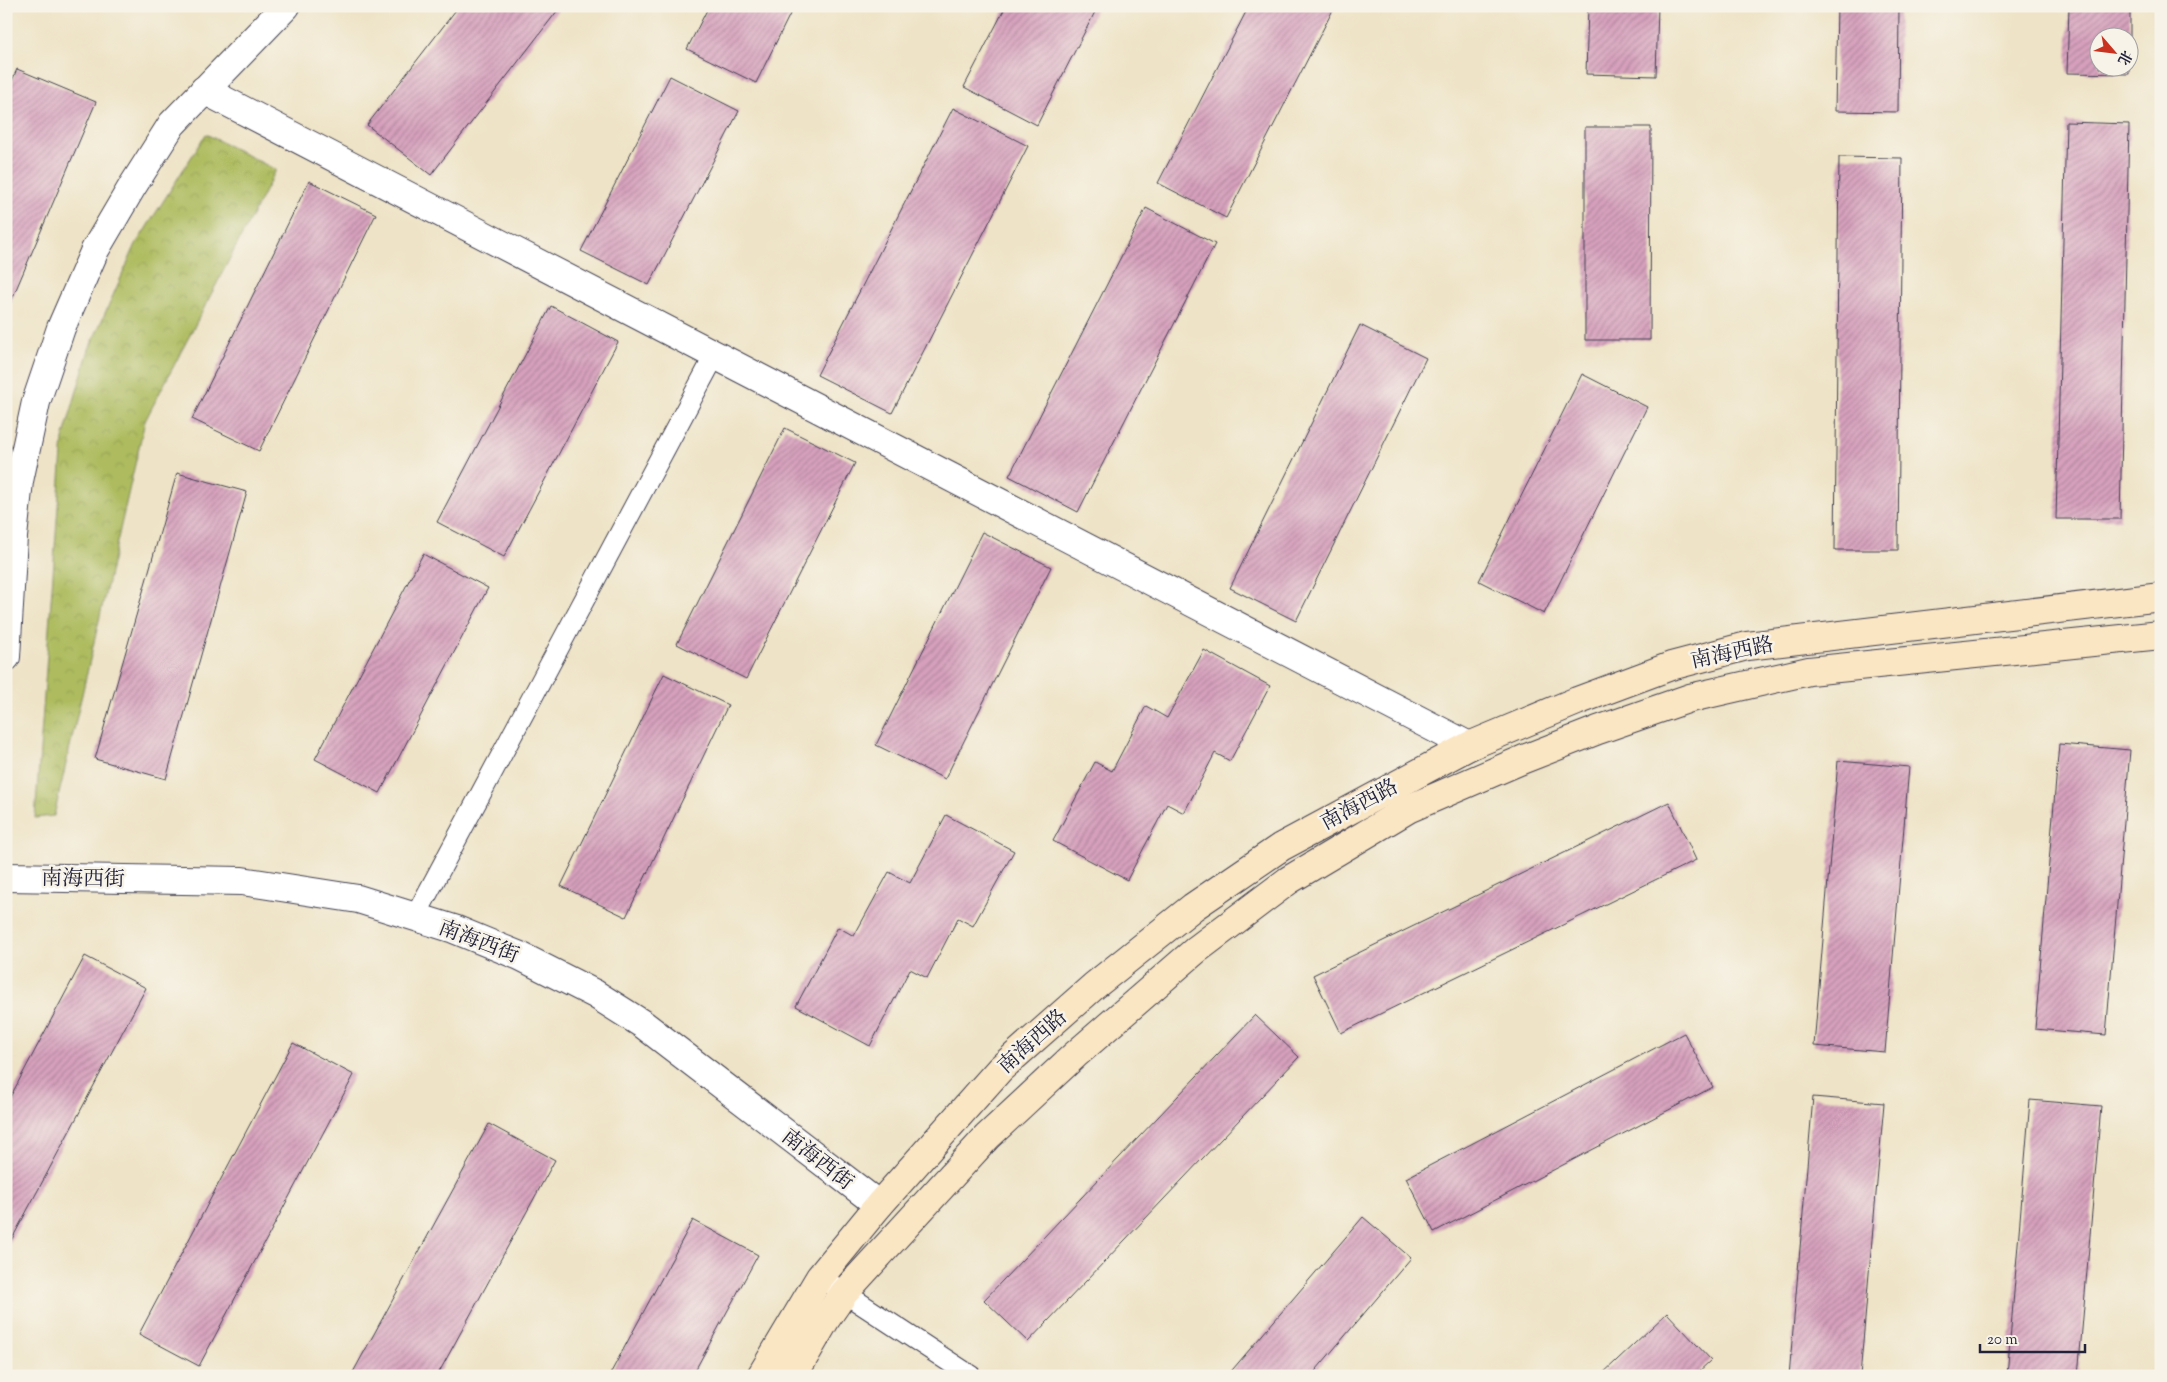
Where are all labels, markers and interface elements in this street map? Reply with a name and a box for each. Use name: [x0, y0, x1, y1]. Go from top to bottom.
north arrow: [2090, 28, 2140, 78]
text: 北: [2112, 46, 2136, 68]
street label: 南海西路: [1688, 631, 1777, 677]
street label: 南海西路: [1316, 773, 1404, 839]
street label: 南海西街: [41, 864, 125, 896]
street label: 南海西街: [434, 914, 523, 972]
street label: 南海西路: [992, 1003, 1075, 1082]
street label: 南海西街: [774, 1123, 859, 1198]
scale bar: [1980, 1322, 2084, 1354]
text: 20 m: [1987, 1330, 2018, 1351]

